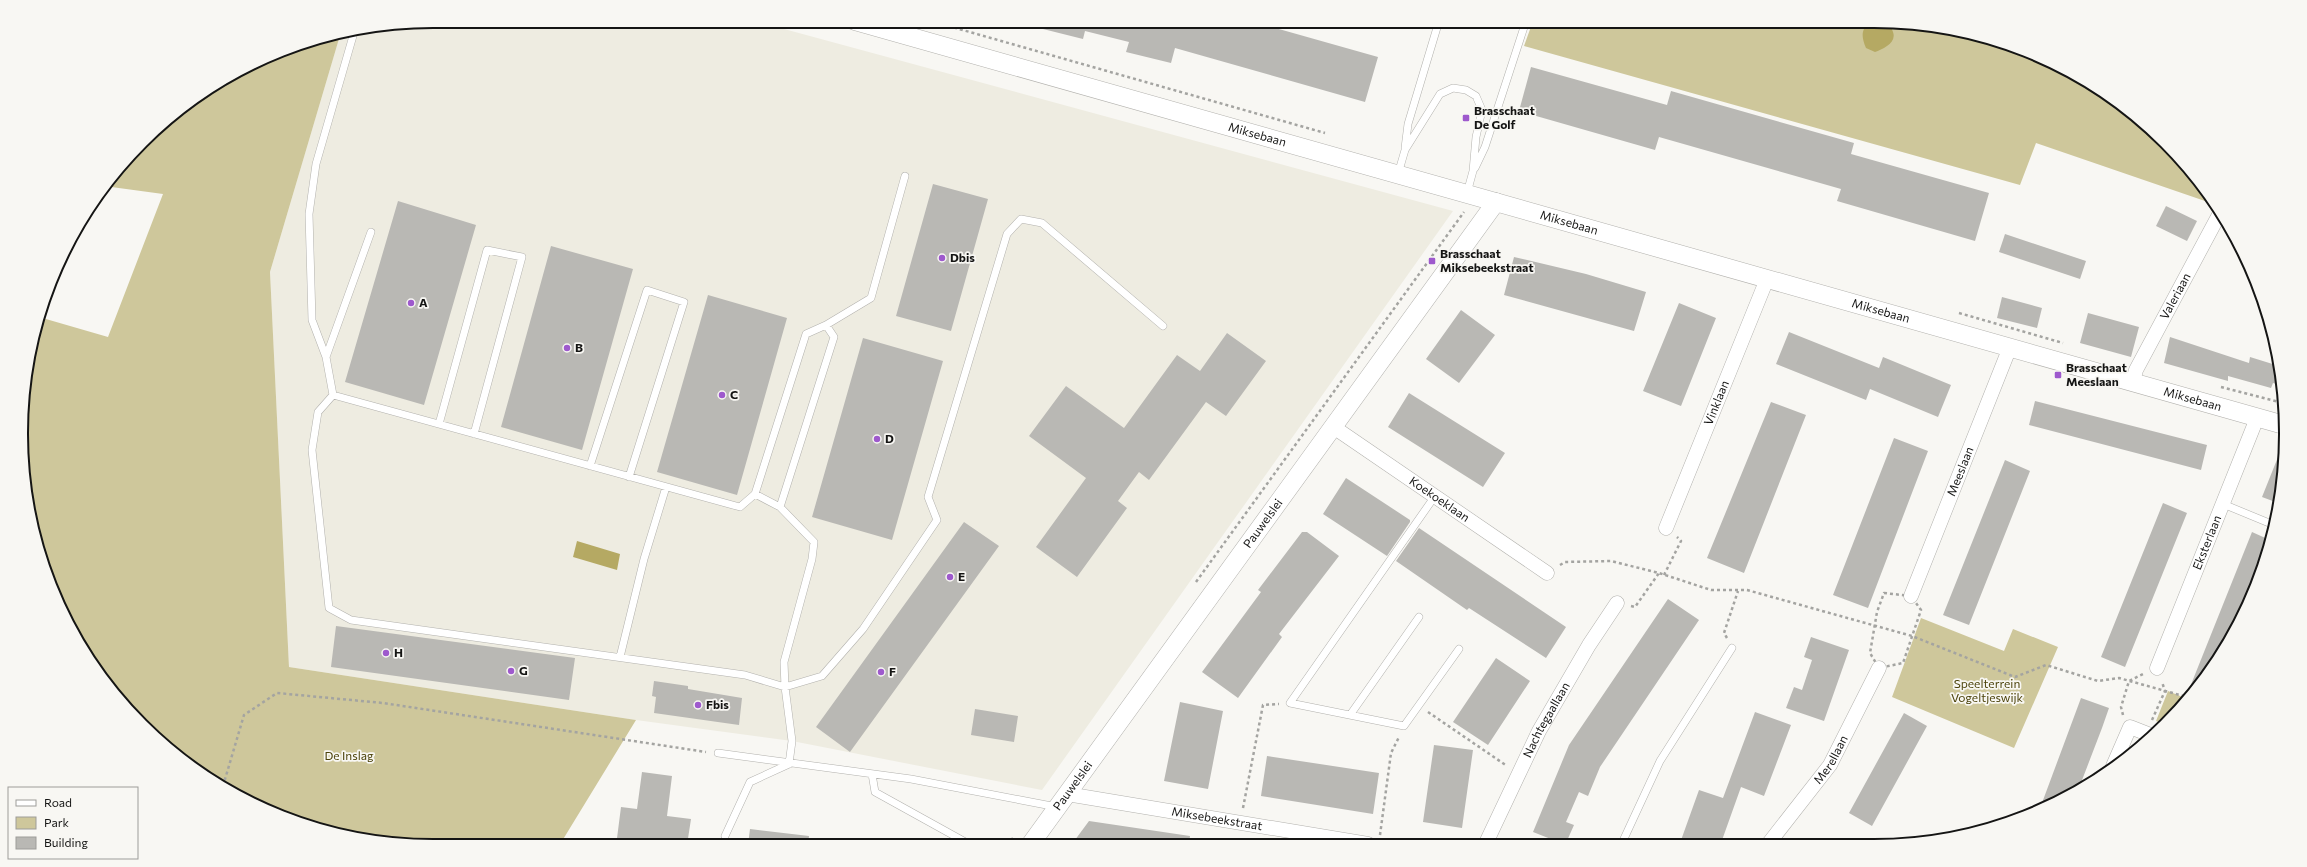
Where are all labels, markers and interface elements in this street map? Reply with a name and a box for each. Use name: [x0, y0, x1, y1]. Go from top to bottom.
place label: Brasschaat De Golf: [1474, 103, 1535, 131]
marker: Brasschaat De Golf: [1461, 113, 1471, 123]
street label: Miksebaan: [1227, 119, 1288, 149]
street label: Miksebaan: [1539, 207, 1600, 237]
place label: Brasschaat Miksebeekstraat: [1440, 246, 1533, 274]
place label: Dbis: [950, 250, 975, 264]
marker: Dbis: [937, 253, 947, 263]
marker: Brasschaat Miksebeekstraat: [1427, 256, 1437, 266]
street label: Valeriaan: [2156, 270, 2193, 321]
place label: A: [419, 295, 428, 309]
street label: Miksebaan: [1851, 295, 1912, 325]
marker: A: [406, 298, 416, 308]
place label: B: [575, 340, 583, 354]
marker: B: [562, 343, 572, 353]
place label: Brasschaat Meeslaan: [2066, 360, 2127, 388]
marker: Brasschaat Meeslaan: [2053, 370, 2063, 380]
street label: Vinklaan: [1700, 378, 1731, 427]
street label: Miksebaan: [2162, 383, 2223, 413]
place label: C: [730, 387, 738, 401]
marker: C: [717, 390, 727, 400]
place label: D: [885, 431, 894, 445]
marker: D: [872, 434, 882, 444]
street label: Meeslaan: [1943, 444, 1976, 498]
street label: Koekoeklaan: [1407, 473, 1473, 524]
street label: Pauwelslei: [1240, 496, 1285, 550]
street label: Eksterlaan: [2189, 513, 2223, 572]
place label: E: [958, 569, 965, 583]
marker: E: [945, 572, 955, 582]
place label: H: [394, 645, 403, 659]
marker: H: [381, 648, 391, 658]
place label: G: [519, 663, 528, 677]
place label: F: [889, 664, 896, 678]
marker: G: [506, 666, 516, 676]
marker: F: [876, 667, 886, 677]
park label: Speelterrein Vogeltjeswijk: [1951, 676, 2024, 704]
street label: Nachtegaallaan: [1519, 679, 1572, 760]
place label: Fbis: [706, 697, 729, 711]
marker: Fbis: [693, 700, 703, 710]
street label: Merellaan: [1810, 733, 1850, 786]
park label: De Inslag: [325, 748, 374, 762]
street label: Pauwelslei: [1050, 758, 1095, 813]
legend: [8, 787, 138, 859]
text: Road: [44, 795, 72, 809]
street label: Miksebeekstraat: [1171, 803, 1264, 832]
text: Park: [44, 815, 70, 829]
text: Building: [44, 835, 88, 849]

